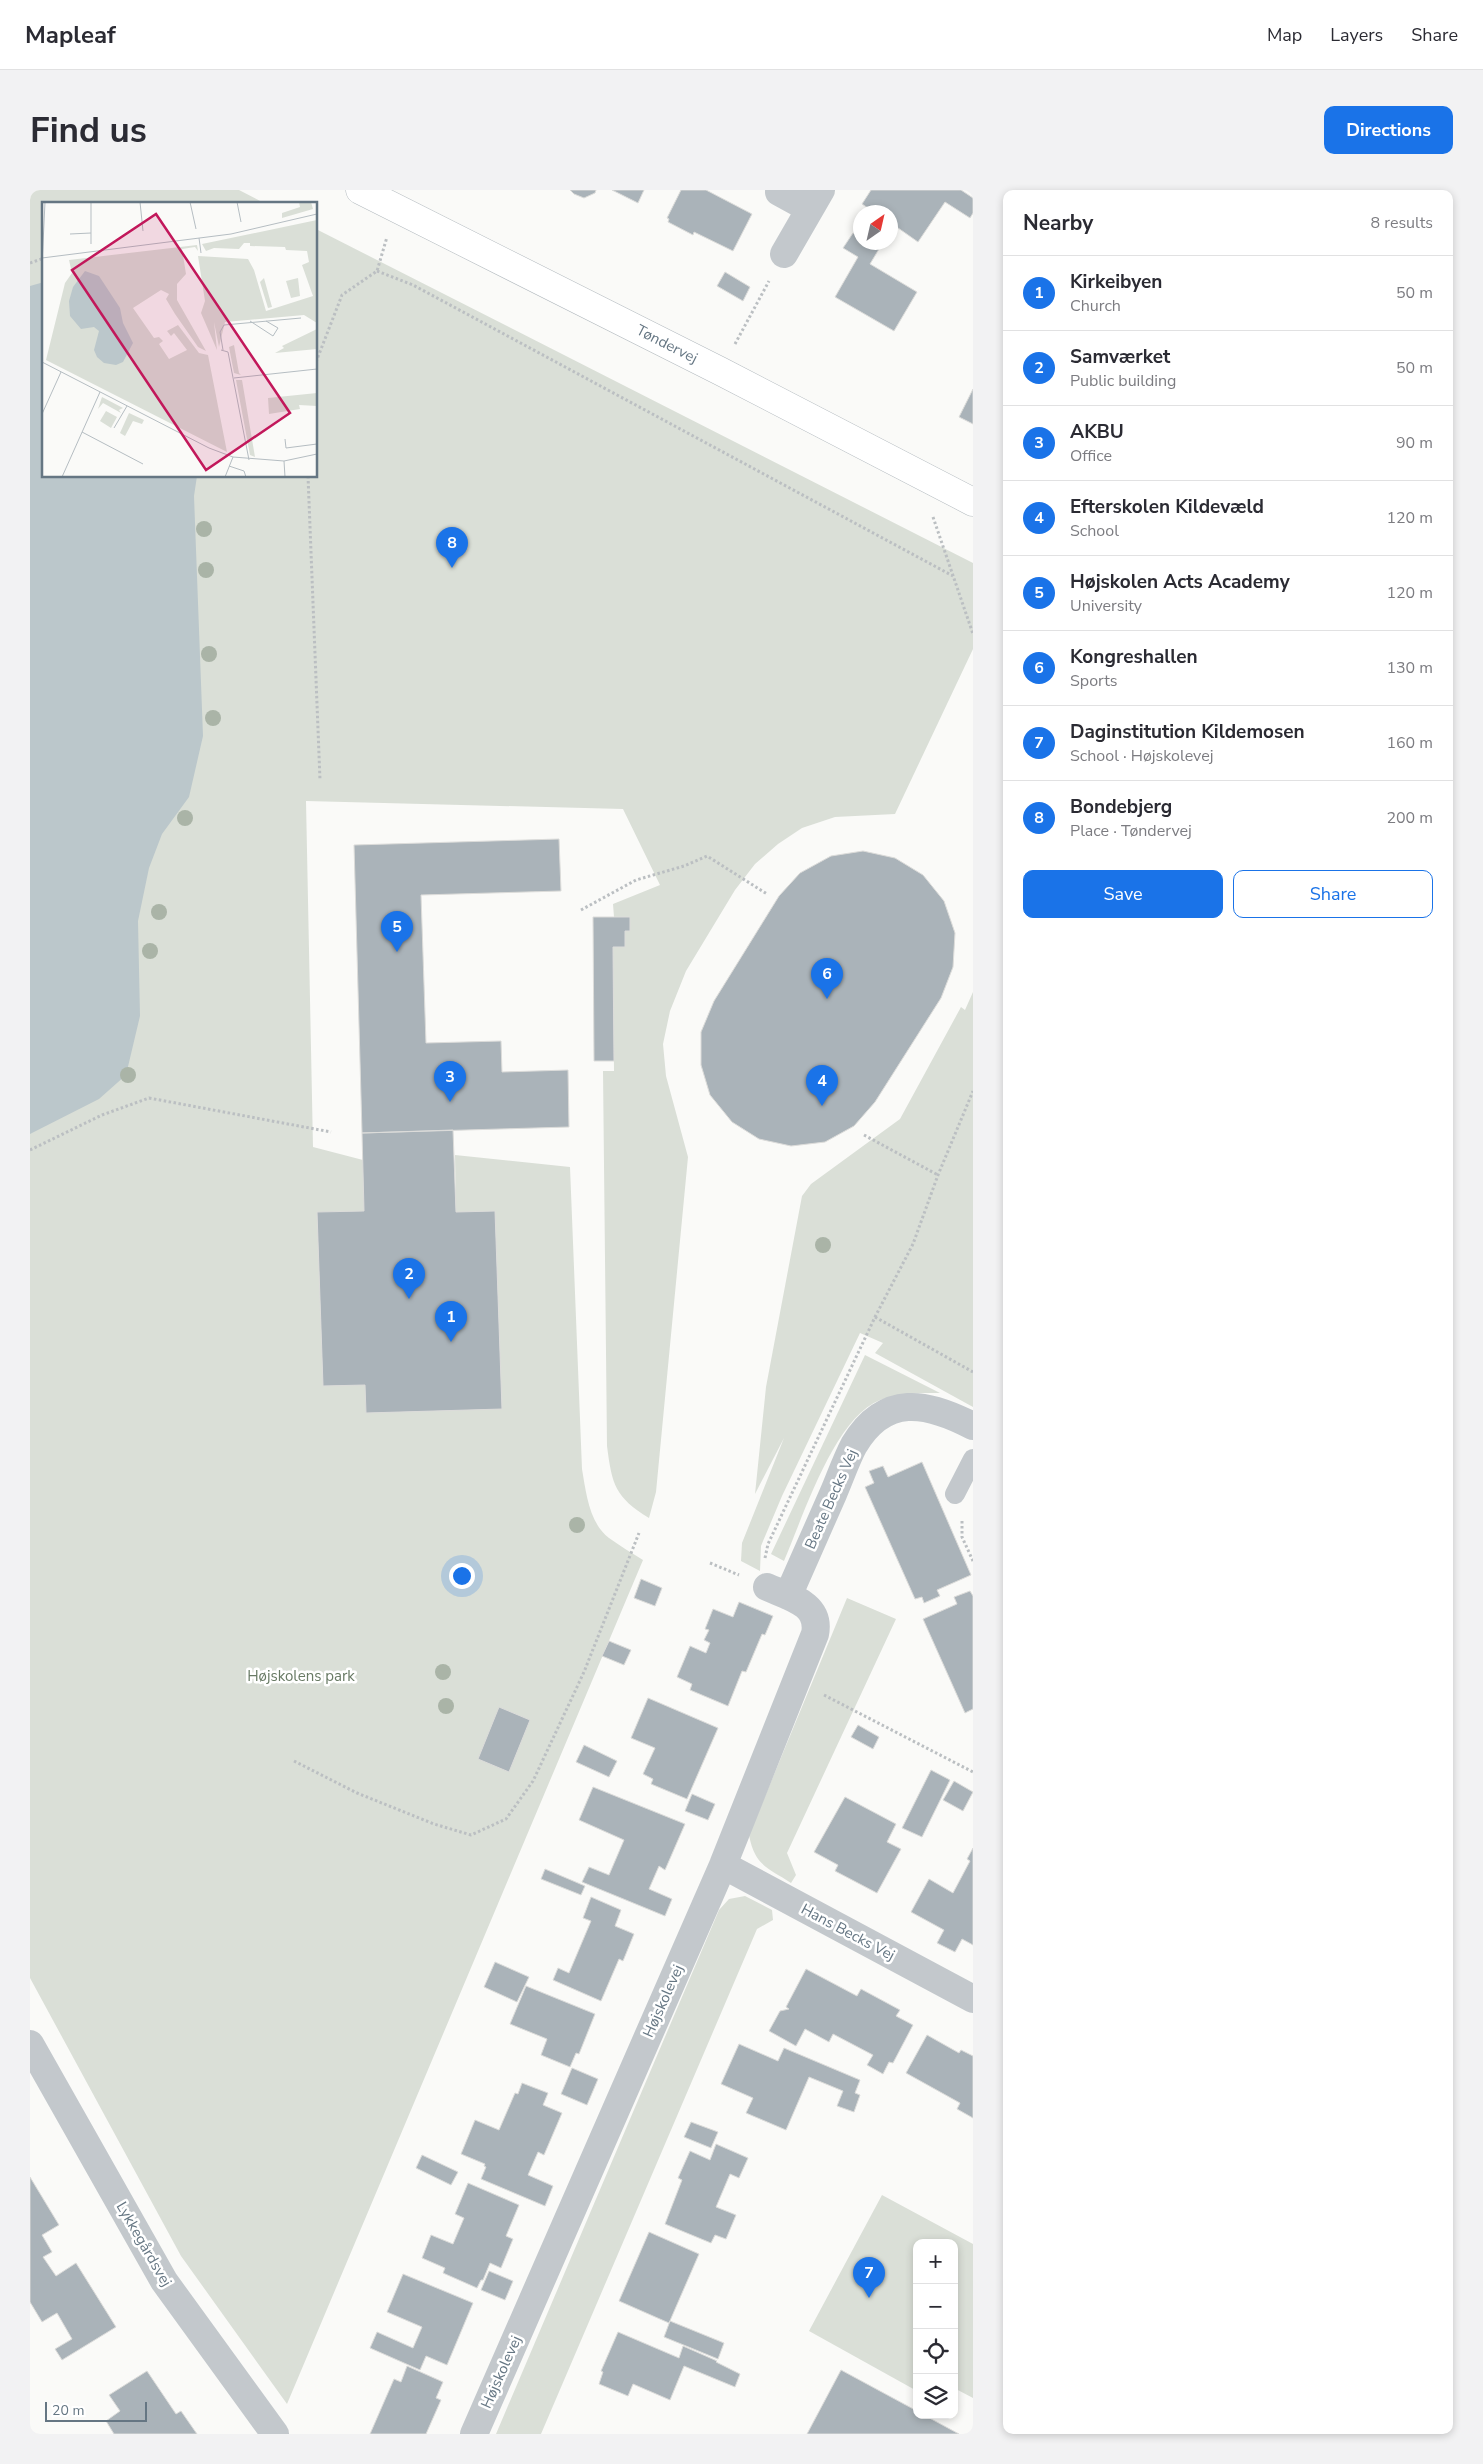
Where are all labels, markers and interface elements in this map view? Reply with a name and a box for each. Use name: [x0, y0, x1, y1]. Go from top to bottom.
text: Mapleaf: [25, 19, 116, 51]
text: Map: [1267, 23, 1302, 47]
text: Layers: [1330, 23, 1383, 47]
text: Share: [1411, 23, 1458, 47]
button: Directions: [1324, 106, 1453, 154]
text: Find us: [30, 107, 147, 154]
inset map: [42, 202, 318, 478]
north arrow: [853, 205, 898, 250]
text: Nearby: [1023, 209, 1093, 237]
text: 8 results: [1371, 212, 1433, 234]
text: Kirkeibyen: [1070, 269, 1162, 295]
text: 1: [1034, 282, 1044, 304]
text: 50 m: [1396, 282, 1433, 304]
text: Church: [1070, 295, 1121, 317]
street label: Tøndervej: [633, 320, 701, 368]
text: Samværket: [1070, 344, 1170, 370]
text: 2: [1034, 357, 1044, 379]
text: 50 m: [1396, 357, 1433, 379]
text: Public building: [1070, 370, 1176, 392]
text: AKBU: [1070, 419, 1124, 445]
text: 3: [1034, 432, 1044, 454]
text: 90 m: [1396, 432, 1433, 454]
text: Office: [1070, 445, 1112, 467]
text: Efterskolen Kildevæld: [1070, 494, 1264, 520]
text: 4: [1034, 507, 1044, 529]
text: 120 m: [1386, 507, 1433, 529]
text: School: [1070, 520, 1119, 542]
pin: 8: [436, 527, 468, 568]
text: Højskolen Acts Academy: [1070, 569, 1290, 595]
text: 5: [1034, 582, 1044, 604]
text: 120 m: [1386, 582, 1433, 604]
text: University: [1070, 595, 1142, 617]
text: Kongreshallen: [1070, 644, 1198, 670]
text: 6: [1034, 657, 1044, 679]
text: 130 m: [1386, 657, 1433, 679]
text: Sports: [1070, 670, 1118, 692]
text: Daginstitution Kildemosen: [1070, 719, 1305, 745]
text: 7: [1034, 732, 1044, 754]
text: 160 m: [1386, 732, 1433, 754]
text: School · Højskolevej: [1070, 745, 1213, 767]
text: Bondebjerg: [1070, 794, 1172, 820]
text: 8: [1034, 807, 1044, 829]
text: 200 m: [1386, 807, 1433, 829]
text: Place · Tøndervej: [1070, 820, 1192, 842]
button: Save: [1023, 870, 1223, 918]
button: Share: [1233, 870, 1433, 918]
pin: 5: [381, 911, 413, 952]
pin: 6: [811, 958, 843, 999]
pin: 3: [434, 1061, 466, 1102]
pin: 4: [806, 1065, 838, 1106]
pin: 2: [393, 1258, 425, 1299]
pin: 1: [435, 1301, 467, 1342]
street label: Beate Becks Vej: [800, 1446, 862, 1552]
your location: [449, 1563, 475, 1589]
park label: Højskolens park: [247, 1666, 355, 1686]
street label: Hans Becks Vej: [798, 1899, 898, 1965]
street label: Højskolevej: [638, 1962, 688, 2040]
street label: Lykkegårdsvej: [112, 2198, 176, 2290]
map controls: [913, 2239, 958, 2419]
button: +: [913, 2239, 958, 2284]
pin: 7: [853, 2257, 885, 2298]
button: −: [913, 2284, 958, 2329]
button: locate: [913, 2329, 958, 2374]
street label: Højskolevej: [476, 2333, 526, 2411]
button: layers: [913, 2374, 958, 2419]
scale bar: [45, 2399, 148, 2422]
text: 20 m: [52, 2401, 84, 2420]

